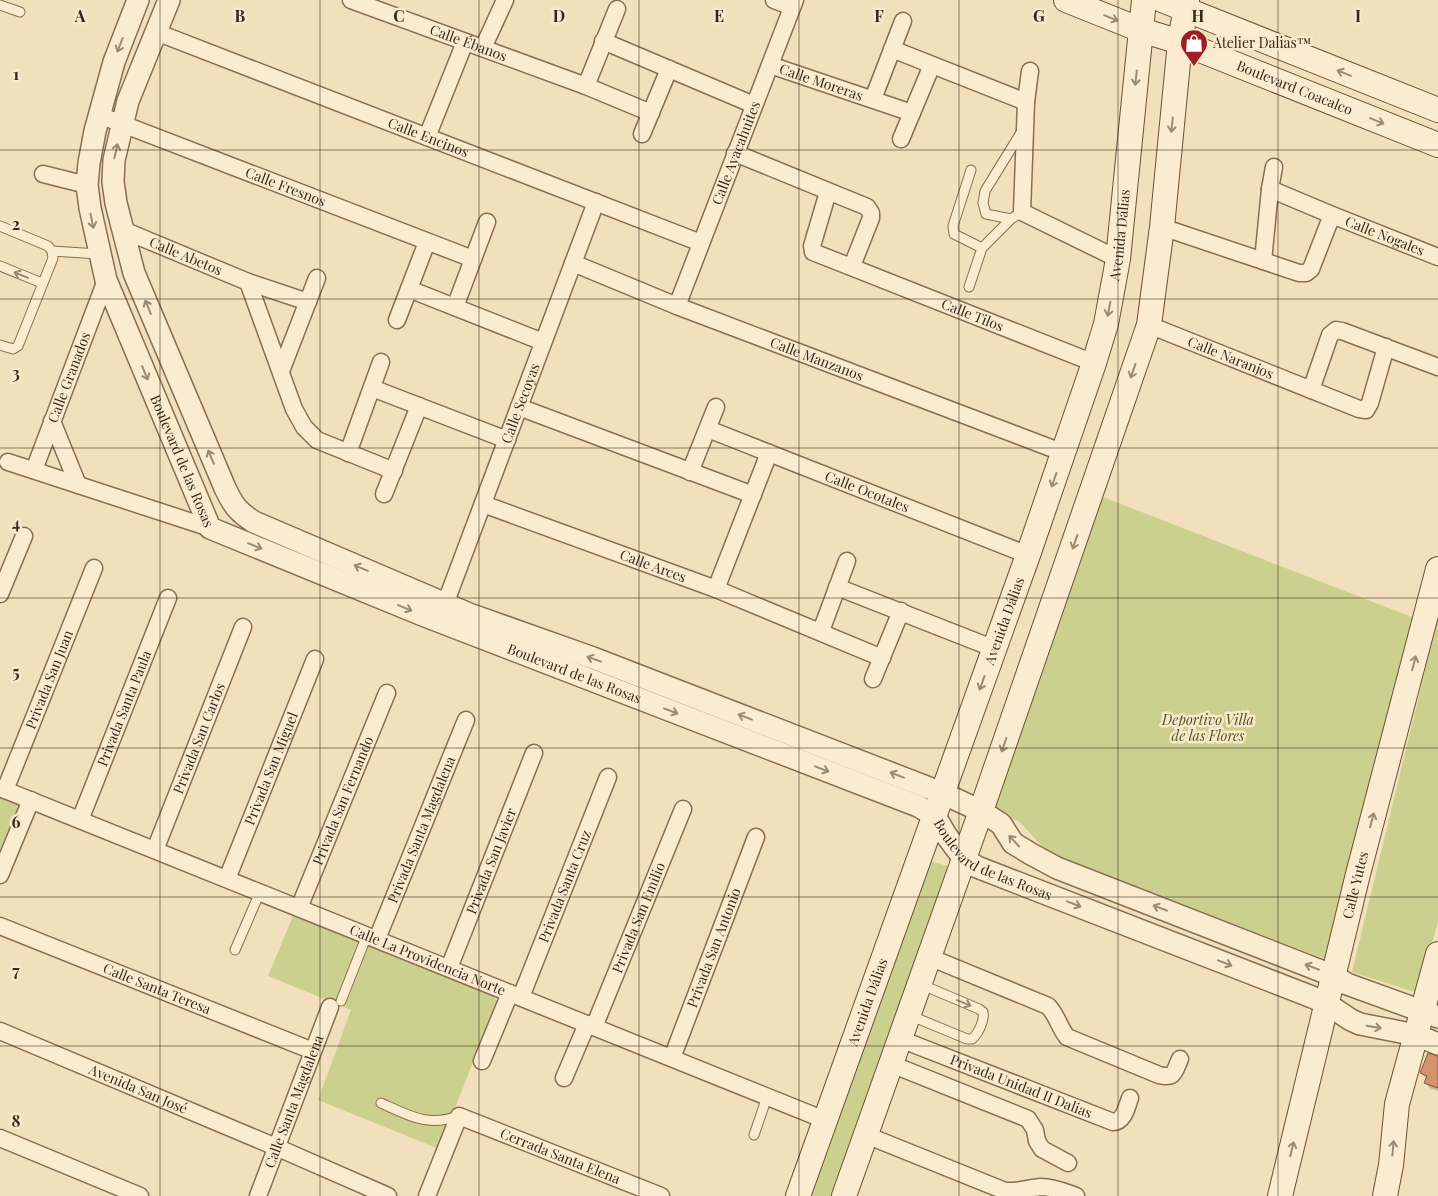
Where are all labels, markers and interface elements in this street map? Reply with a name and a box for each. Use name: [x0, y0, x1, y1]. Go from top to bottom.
text: A: [74, 5, 86, 26]
text: B: [235, 5, 246, 26]
text: C: [393, 5, 405, 26]
text: D: [553, 5, 565, 26]
text: E: [714, 5, 724, 26]
text: F: [874, 5, 884, 26]
text: G: [1033, 5, 1045, 26]
text: H: [1192, 5, 1205, 26]
text: I: [1355, 5, 1361, 26]
one-way arrow: [1103, 14, 1118, 23]
street label: Calle Ébanos: [427, 20, 510, 65]
shop icon: Atelier Dalias™: [1179, 28, 1209, 67]
place label: Atelier Dalias™: [1212, 33, 1311, 52]
one-way arrow: [115, 38, 124, 53]
street label: Boulevard Coacalco: [1234, 56, 1356, 119]
street label: Calle Moreras: [777, 59, 866, 105]
text: 1: [13, 63, 19, 84]
one-way arrow: [1337, 67, 1352, 77]
one-way arrow: [1131, 70, 1141, 86]
street label: Calle Ayacahuites: [707, 98, 764, 208]
street label: Calle Encinos: [385, 113, 472, 161]
one-way arrow: [1369, 116, 1384, 126]
one-way arrow: [1167, 117, 1177, 133]
one-way arrow: [112, 143, 121, 159]
street label: Calle Fresnos: [243, 162, 329, 210]
street label: Avenida Dálias: [1104, 188, 1134, 283]
street label: Calle Nogales: [1342, 211, 1427, 260]
one-way arrow: [88, 212, 97, 228]
text: 2: [12, 213, 20, 234]
street label: Calle Abetos: [147, 232, 225, 279]
one-way arrow: [14, 269, 29, 279]
street label: Calle Tilos: [939, 294, 1007, 335]
one-way arrow: [143, 300, 152, 316]
one-way arrow: [1103, 301, 1113, 317]
street label: Calle Granados: [43, 329, 94, 425]
street label: Calle Manzanos: [767, 332, 866, 385]
street label: Calle Naranjos: [1185, 332, 1277, 383]
street label: Calle Secoyas: [496, 360, 544, 446]
text: 3: [12, 362, 20, 383]
one-way arrow: [1128, 363, 1137, 379]
one-way arrow: [142, 366, 151, 381]
street label: Boulevard de las Rosas: [146, 392, 219, 530]
one-way arrow: [206, 450, 216, 465]
street label: Calle Ocotales: [822, 466, 912, 516]
one-way arrow: [1049, 472, 1058, 488]
text: 4: [12, 512, 20, 533]
one-way arrow: [1069, 533, 1079, 549]
one-way arrow: [247, 542, 262, 552]
street label: Calle Arces: [617, 545, 689, 586]
one-way arrow: [354, 562, 369, 572]
street label: Avenida Dálias: [979, 574, 1028, 668]
one-way arrow: [397, 604, 412, 613]
street label: Privada San Juan: [20, 626, 77, 732]
street label: Boulevard de las Rosas: [505, 639, 644, 708]
street label: Privada Santa Paula: [92, 648, 155, 769]
one-way arrow: [586, 654, 602, 663]
one-way arrow: [1409, 656, 1419, 672]
text: 5: [12, 661, 20, 682]
one-way arrow: [977, 675, 986, 690]
street label: Privada San Carlos: [168, 680, 229, 796]
one-way arrow: [663, 707, 678, 716]
street label: Privada San Miguel: [240, 709, 302, 828]
park label: Deportivo Villa de las Flores: [1161, 710, 1254, 745]
one-way arrow: [738, 712, 753, 721]
street label: Privada San Fernando: [308, 733, 377, 868]
one-way arrow: [999, 736, 1008, 752]
street label: Privada Santa Magdalena: [383, 753, 459, 906]
one-way arrow: [815, 766, 830, 775]
one-way arrow: [890, 770, 905, 780]
street label: Privada San Javier: [461, 804, 521, 917]
text: 6: [12, 811, 21, 832]
one-way arrow: [1368, 813, 1378, 829]
street label: Boulevard de las Rosas: [930, 815, 1055, 904]
street label: Privada Santa Cruz: [533, 827, 595, 945]
one-way arrow: [1008, 834, 1019, 847]
street label: Calle Yutes: [1337, 849, 1373, 921]
street label: Privada San Emilio: [607, 859, 669, 976]
street label: Privada San Antonio: [682, 885, 745, 1010]
one-way arrow: [1065, 900, 1081, 909]
one-way arrow: [1153, 903, 1168, 912]
street label: Calle La Providencia Norte: [347, 920, 509, 1000]
street label: Avenida Dálias: [842, 955, 892, 1049]
street label: Calle Santa Teresa: [100, 958, 214, 1018]
one-way arrow: [1217, 959, 1232, 969]
text: 7: [12, 960, 20, 981]
one-way arrow: [1304, 962, 1320, 971]
one-way arrow: [956, 999, 971, 1009]
one-way arrow: [1365, 1022, 1381, 1032]
street label: Calle Santa Magdalena: [259, 1032, 327, 1171]
street label: Privada Unidad II Dalias: [948, 1050, 1095, 1122]
street label: Avenida San José: [85, 1059, 191, 1118]
text: 8: [12, 1110, 21, 1131]
street label: Cerrada Santa Elena: [498, 1123, 623, 1188]
one-way arrow: [1388, 1140, 1398, 1156]
one-way arrow: [1287, 1141, 1297, 1157]

